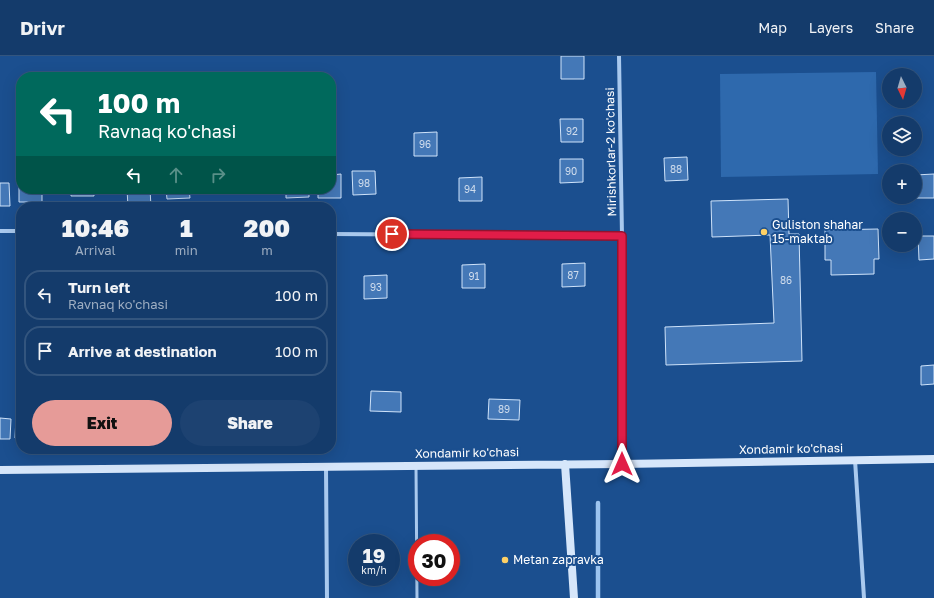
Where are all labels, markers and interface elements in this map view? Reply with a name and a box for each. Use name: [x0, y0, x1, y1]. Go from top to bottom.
text: Drivr: [20, 16, 65, 39]
text: Map: [758, 19, 787, 36]
text: Layers: [809, 19, 853, 36]
text: Share: [875, 19, 914, 36]
north arrow: [882, 68, 922, 108]
map controls: [882, 68, 922, 252]
text: 100 m: [98, 86, 180, 119]
street label: Mirishkorlar-2 ko'chasi: [602, 87, 619, 217]
icon: left: [32, 88, 84, 140]
button: layers: [882, 116, 922, 156]
text: Ravnaq ko'chasi: [98, 120, 236, 142]
house number: 92: [566, 125, 578, 137]
house number: 96: [419, 138, 431, 150]
house number: 88: [670, 163, 682, 175]
icon: left: [123, 164, 145, 186]
icon: ahead: [165, 164, 187, 186]
icon: right: [207, 164, 229, 186]
button: +: [882, 164, 922, 204]
house number: 90: [565, 165, 577, 177]
house number: 98: [358, 177, 370, 189]
house number: 94: [464, 183, 476, 195]
button: −: [882, 212, 922, 252]
text: 10:46: [62, 213, 129, 242]
text: 1: [180, 213, 193, 242]
text: 200: [244, 213, 290, 242]
pin: [375, 217, 409, 251]
place label: Guliston shahar 15-maktab: [772, 217, 863, 246]
icon: arrive: [381, 223, 403, 245]
marker: Guliston shahar 15-maktab: [759, 227, 769, 237]
text: Arrival: [75, 242, 116, 258]
text: min: [175, 242, 198, 258]
text: m: [261, 242, 273, 258]
house number: 87: [567, 269, 579, 281]
house number: 91: [469, 270, 480, 282]
house number: 86: [780, 274, 792, 286]
text: Turn left: [68, 278, 130, 296]
house number: 93: [370, 281, 382, 293]
icon: left: [34, 284, 56, 306]
text: 100 m: [275, 286, 318, 304]
text: Ravnaq ko'chasi: [68, 296, 168, 312]
icon: arrive: [34, 340, 56, 362]
text: Arrive at destination: [68, 342, 217, 360]
text: 100 m: [275, 342, 318, 360]
button: Exit: [32, 400, 172, 446]
button: Share: [180, 400, 320, 446]
house number: 89: [498, 403, 510, 415]
street label: Xondamir ko'chasi: [739, 440, 843, 457]
position arrow: [601, 443, 643, 485]
street label: Xondamir ko'chasi: [415, 444, 519, 461]
speed limit sign: 30: [408, 534, 460, 586]
text: 19: [362, 543, 385, 567]
place label: Metan zapravka: [513, 552, 604, 567]
marker: Metan zapravka: [500, 555, 510, 565]
text: km/h: [361, 564, 387, 576]

